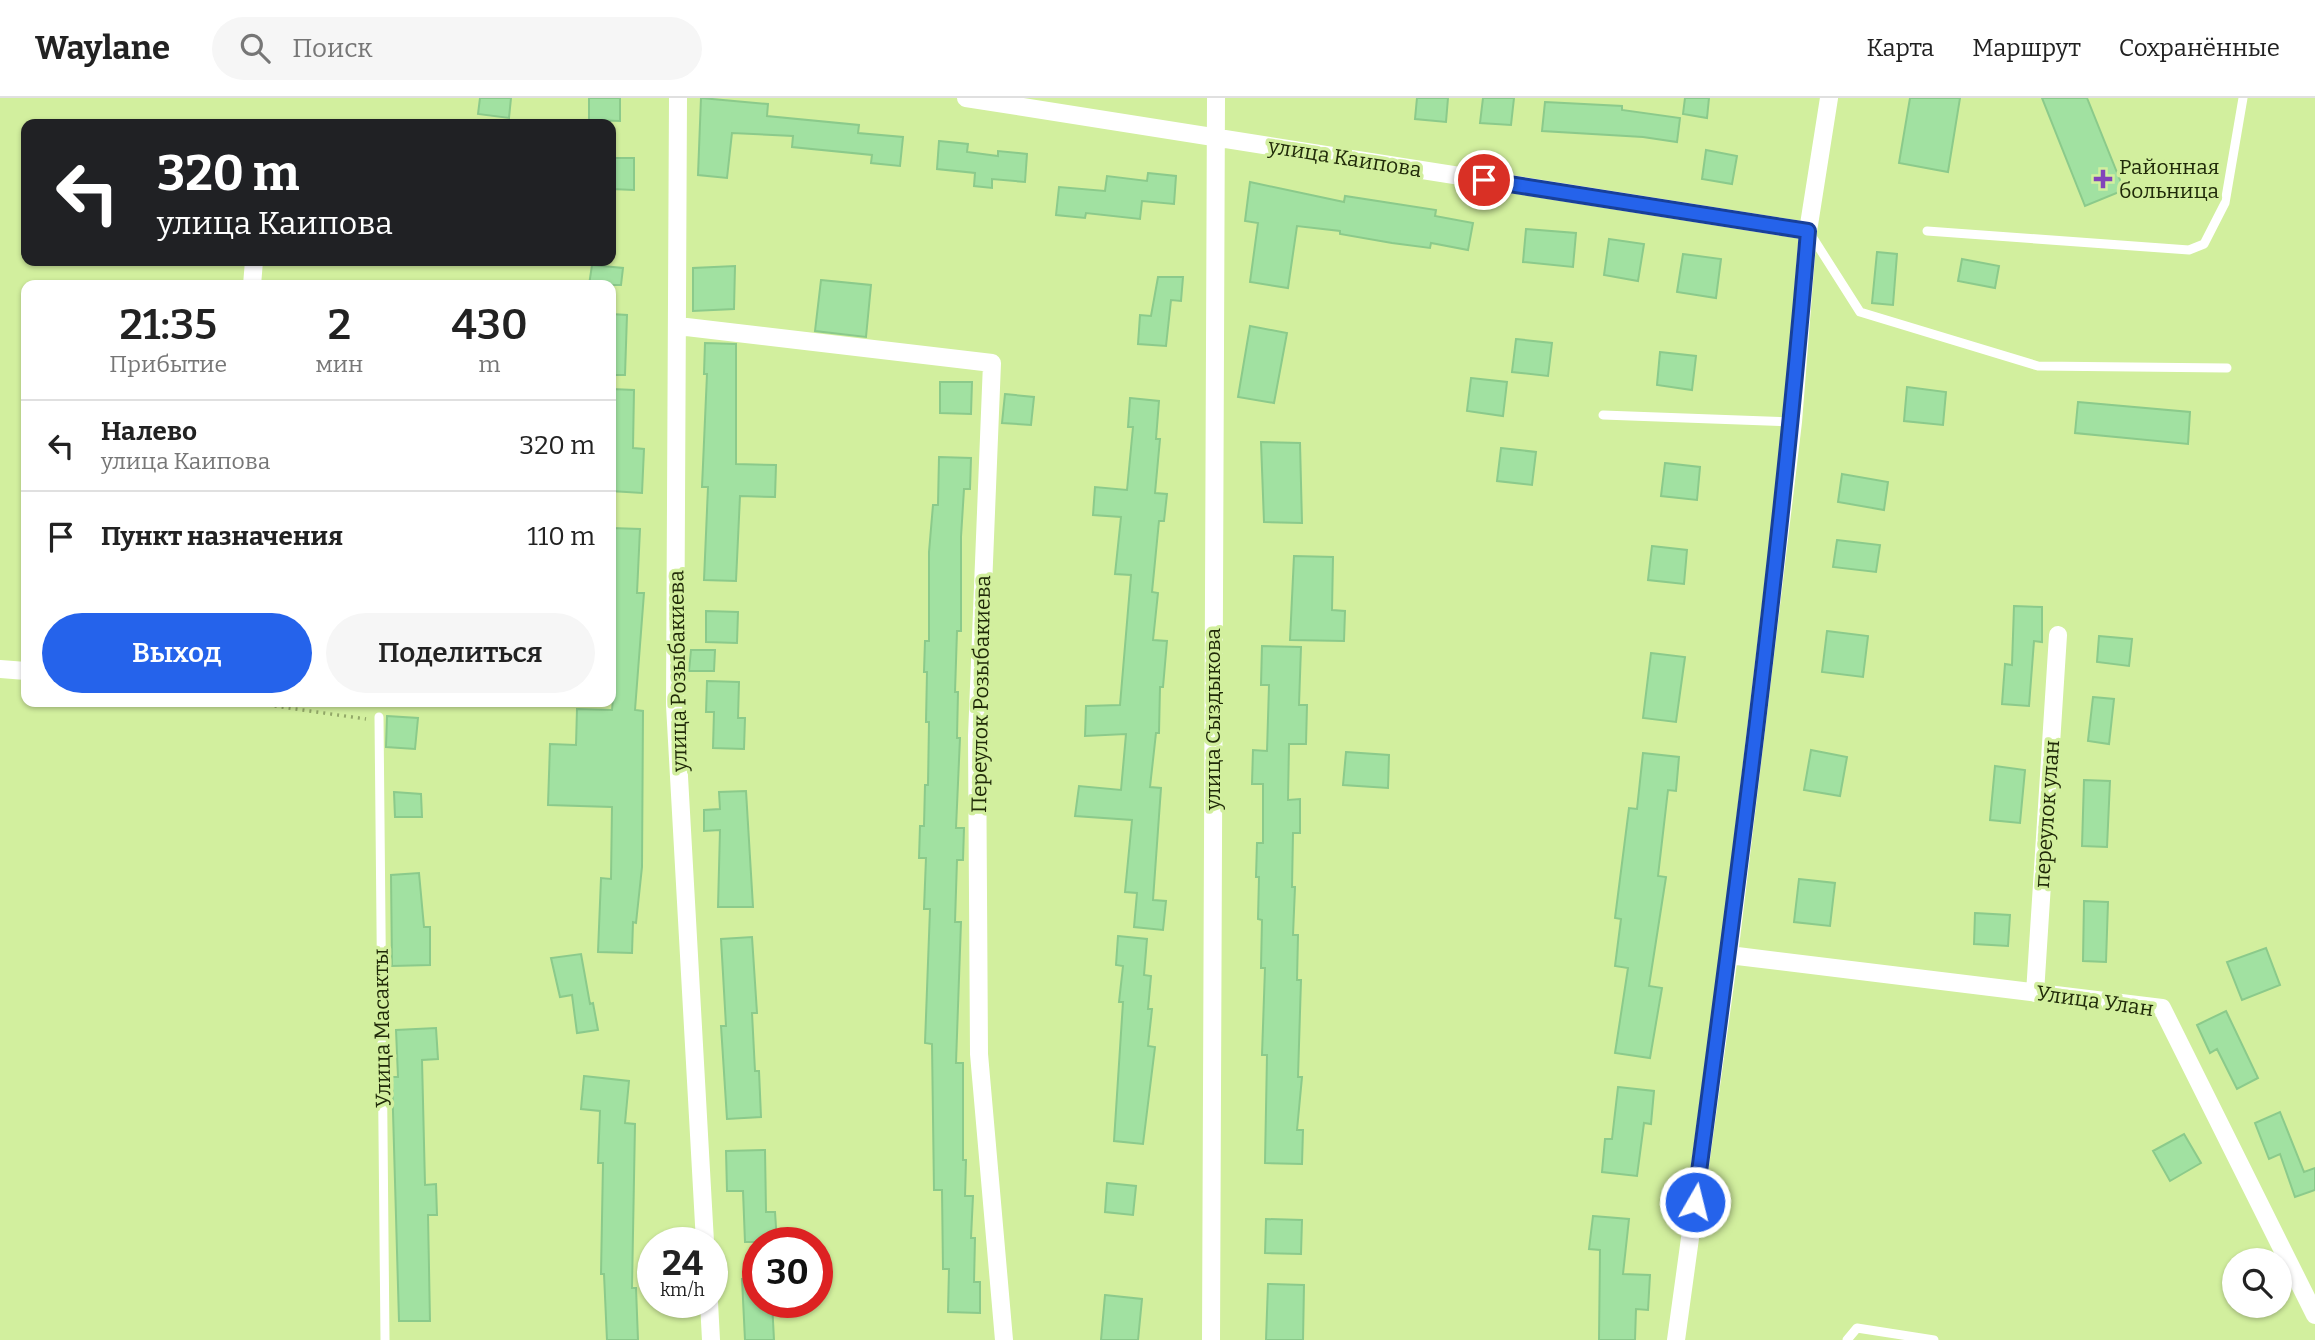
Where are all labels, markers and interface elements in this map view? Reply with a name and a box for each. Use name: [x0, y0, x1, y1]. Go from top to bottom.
search box: [212, 17, 702, 80]
text: Waylane: [35, 28, 170, 68]
icon: search: [236, 29, 274, 67]
text: Поиск: [292, 33, 372, 64]
text: Карта: [1866, 34, 1934, 62]
text: Маршрут: [1972, 34, 2081, 62]
text: Сохранённые: [2119, 34, 2280, 62]
street label: улица Каипова: [1266, 133, 1424, 183]
text: 320 m: [157, 144, 300, 203]
icon: left: [42, 147, 133, 238]
pin: [1454, 150, 1514, 210]
place label: Районная больница: [2119, 154, 2220, 204]
icon: arrive: [1465, 161, 1503, 199]
marker: Районная больница: [2093, 169, 2113, 189]
text: улица Каипова: [157, 204, 393, 242]
text: 21:35: [119, 300, 217, 350]
text: 2: [328, 300, 351, 350]
text: 430: [452, 300, 528, 350]
text: Прибытие: [109, 350, 227, 378]
text: мин: [315, 350, 363, 378]
text: m: [479, 350, 501, 378]
text: Налево: [101, 416, 197, 447]
icon: left: [42, 427, 80, 465]
text: 320 m: [519, 430, 595, 461]
text: улица Каипова: [101, 447, 270, 475]
icon: arrive: [42, 518, 80, 556]
text: Пункт назначения: [101, 521, 343, 552]
text: 110 m: [527, 521, 595, 552]
street label: улица Розыбакиева: [663, 569, 693, 773]
street label: Переулок Розыбакиева: [966, 574, 996, 813]
button: Выход: [42, 613, 312, 693]
button: Поделиться: [326, 613, 595, 693]
street label: улица Сыздыкова: [1200, 627, 1226, 811]
street label: переулок улан: [2029, 739, 2065, 889]
street label: Улица Масакты: [368, 948, 396, 1108]
street label: Улица Улан: [2035, 980, 2155, 1022]
position arrow: [1658, 1165, 1732, 1239]
speed limit sign: 30: [742, 1227, 833, 1318]
text: 24: [662, 1242, 703, 1284]
map controls: [2222, 1248, 2292, 1318]
button: search: [2222, 1248, 2292, 1318]
text: km/h: [660, 1279, 705, 1301]

